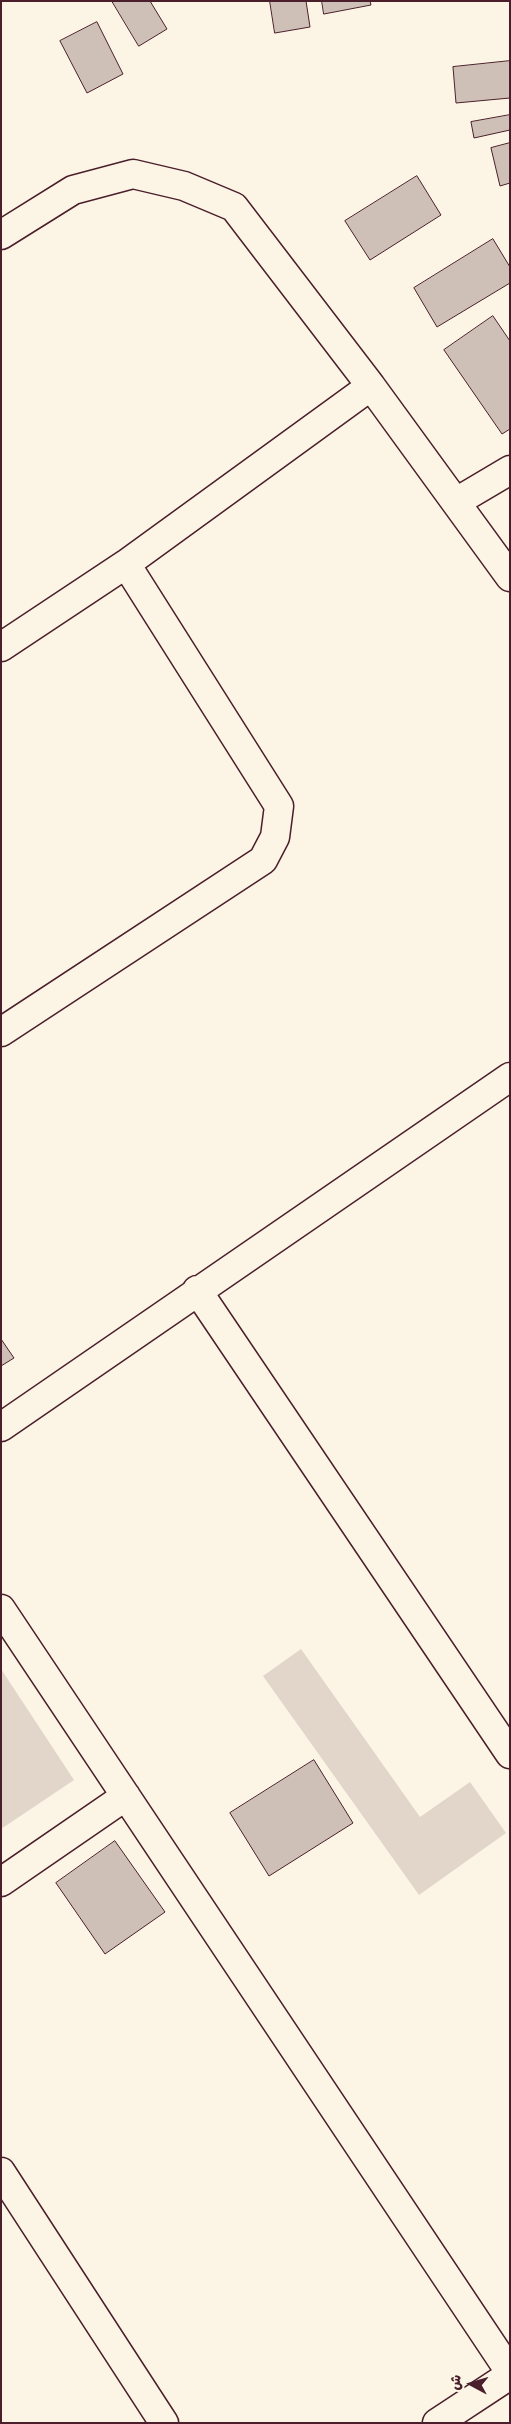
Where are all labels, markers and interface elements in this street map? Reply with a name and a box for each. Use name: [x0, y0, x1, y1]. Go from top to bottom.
north arrow: [446, 2359, 496, 2409]
text: ش: [446, 2374, 465, 2391]

